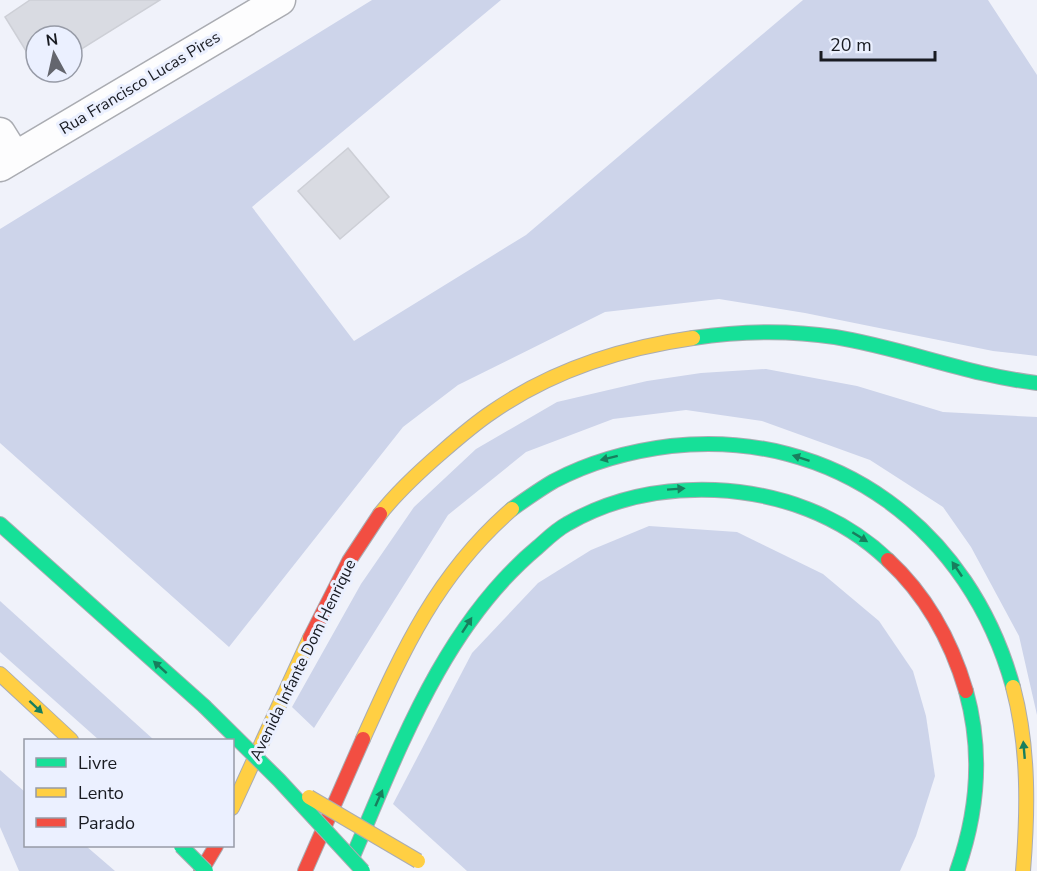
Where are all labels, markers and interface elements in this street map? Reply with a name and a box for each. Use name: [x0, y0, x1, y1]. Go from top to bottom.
north arrow: [24, 24, 84, 84]
scale bar: [821, 24, 935, 62]
street label: Rua Francisco Lucas Pires: [55, 26, 225, 140]
text: N: [45, 28, 60, 52]
text: 20 m: [830, 33, 872, 57]
one-way arrow: [600, 453, 618, 463]
one-way arrow: [792, 453, 810, 462]
one-way arrow: [666, 485, 685, 494]
one-way arrow: [852, 531, 868, 542]
street label: Avenida Infante Dom Henrique: [245, 556, 361, 764]
one-way arrow: [951, 562, 963, 578]
one-way arrow: [462, 617, 473, 633]
one-way arrow: [153, 660, 168, 674]
one-way arrow: [28, 700, 43, 714]
legend: [24, 739, 234, 847]
one-way arrow: [1019, 740, 1029, 759]
text: Livre: [78, 751, 117, 775]
text: Lento: [78, 781, 124, 805]
one-way arrow: [374, 790, 383, 807]
text: Parado: [78, 811, 135, 835]

